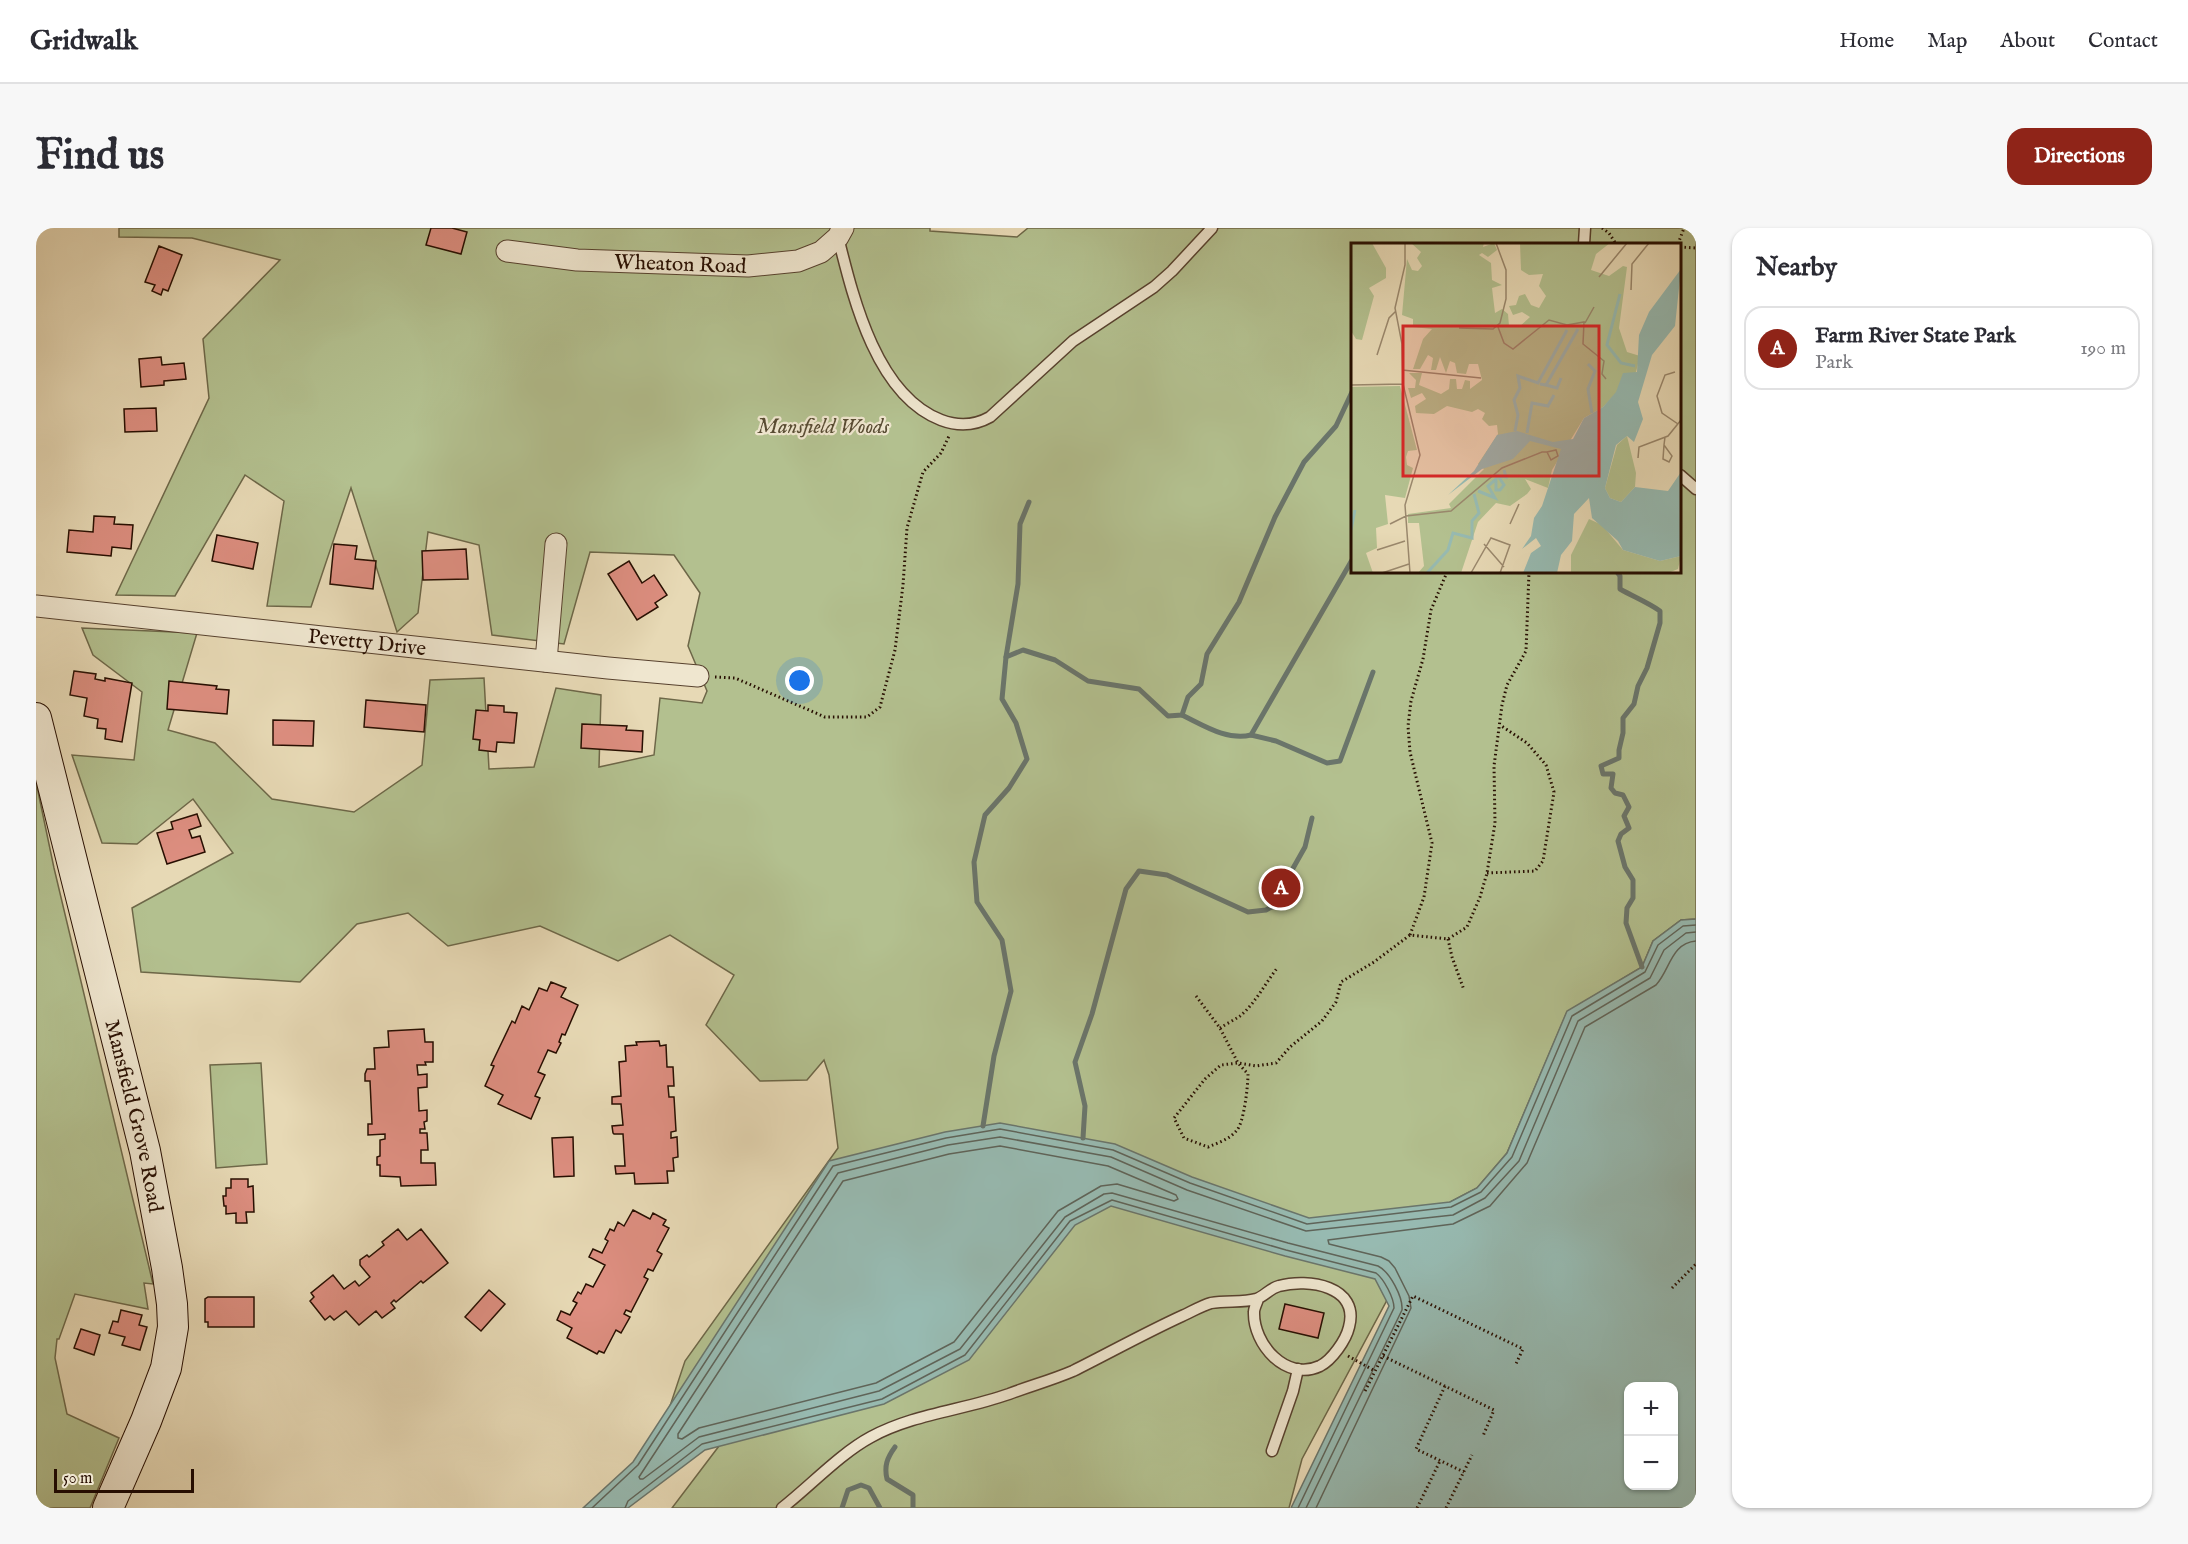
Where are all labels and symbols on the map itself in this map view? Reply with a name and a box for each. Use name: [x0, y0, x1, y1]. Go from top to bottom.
inset map: [1351, 243, 1681, 573]
street label: Wheaton Road: [614, 249, 748, 281]
park label: Mansfield Woods: [757, 414, 890, 441]
street label: Pevetty Drive: [306, 624, 428, 663]
your location: [785, 666, 814, 695]
pin: A: [1262, 866, 1300, 910]
street label: Mansfield Grove Road: [97, 1017, 168, 1216]
scale bar: [54, 1466, 194, 1494]

